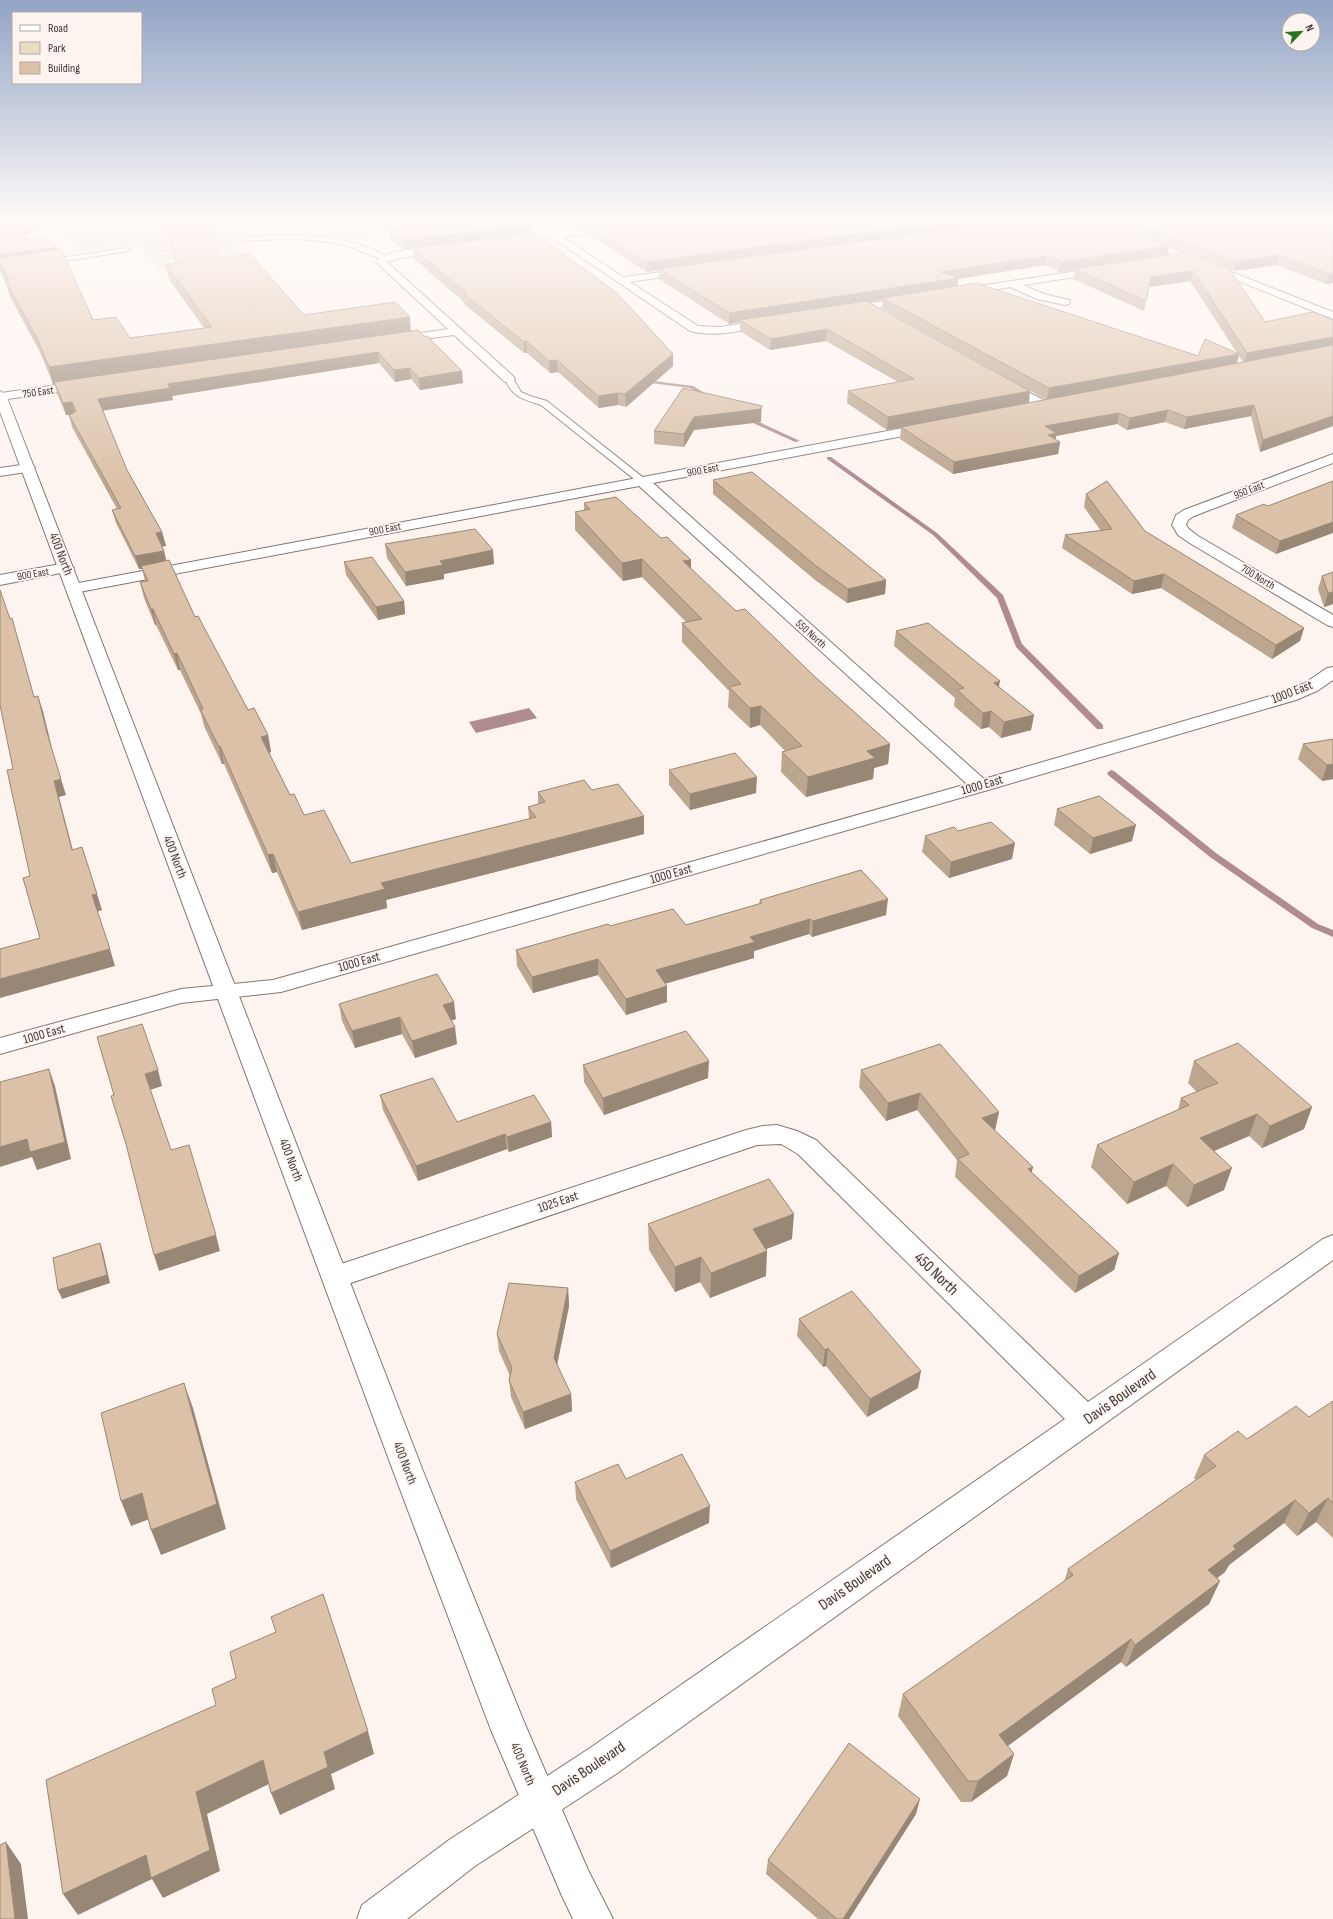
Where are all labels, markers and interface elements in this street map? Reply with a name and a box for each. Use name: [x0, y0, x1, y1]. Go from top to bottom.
legend: [12, 12, 142, 84]
north arrow: [1281, 12, 1321, 52]
text: Road: [48, 21, 68, 36]
text: N: [1302, 23, 1317, 34]
text: Park: [48, 41, 66, 56]
text: Building: [48, 61, 80, 76]
street label: 750 East: [22, 383, 55, 401]
street label: 900 East: [686, 460, 721, 479]
street label: 950 East: [1232, 478, 1267, 502]
street label: 900 East: [368, 519, 403, 538]
street label: 400 North: [46, 530, 76, 578]
street label: 700 North: [1239, 562, 1278, 592]
street label: 900 East: [16, 565, 51, 583]
street label: 550 North: [793, 617, 829, 651]
street label: 1000 East: [1269, 677, 1315, 707]
street label: 1000 East: [959, 771, 1005, 799]
street label: 400 North: [160, 833, 190, 881]
street label: 1000 East: [648, 860, 694, 888]
street label: 1000 East: [336, 948, 382, 976]
street label: 1000 East: [21, 1020, 67, 1048]
street label: 400 North: [276, 1136, 306, 1184]
street label: 1025 East: [536, 1188, 580, 1216]
street label: 450 North: [910, 1248, 962, 1300]
street label: Davis Boulevard: [1080, 1365, 1160, 1429]
street label: 400 North: [390, 1439, 420, 1487]
street label: Davis Boulevard: [815, 1551, 895, 1615]
street label: Davis Boulevard: [549, 1738, 629, 1800]
street label: 400 North: [507, 1740, 539, 1788]

